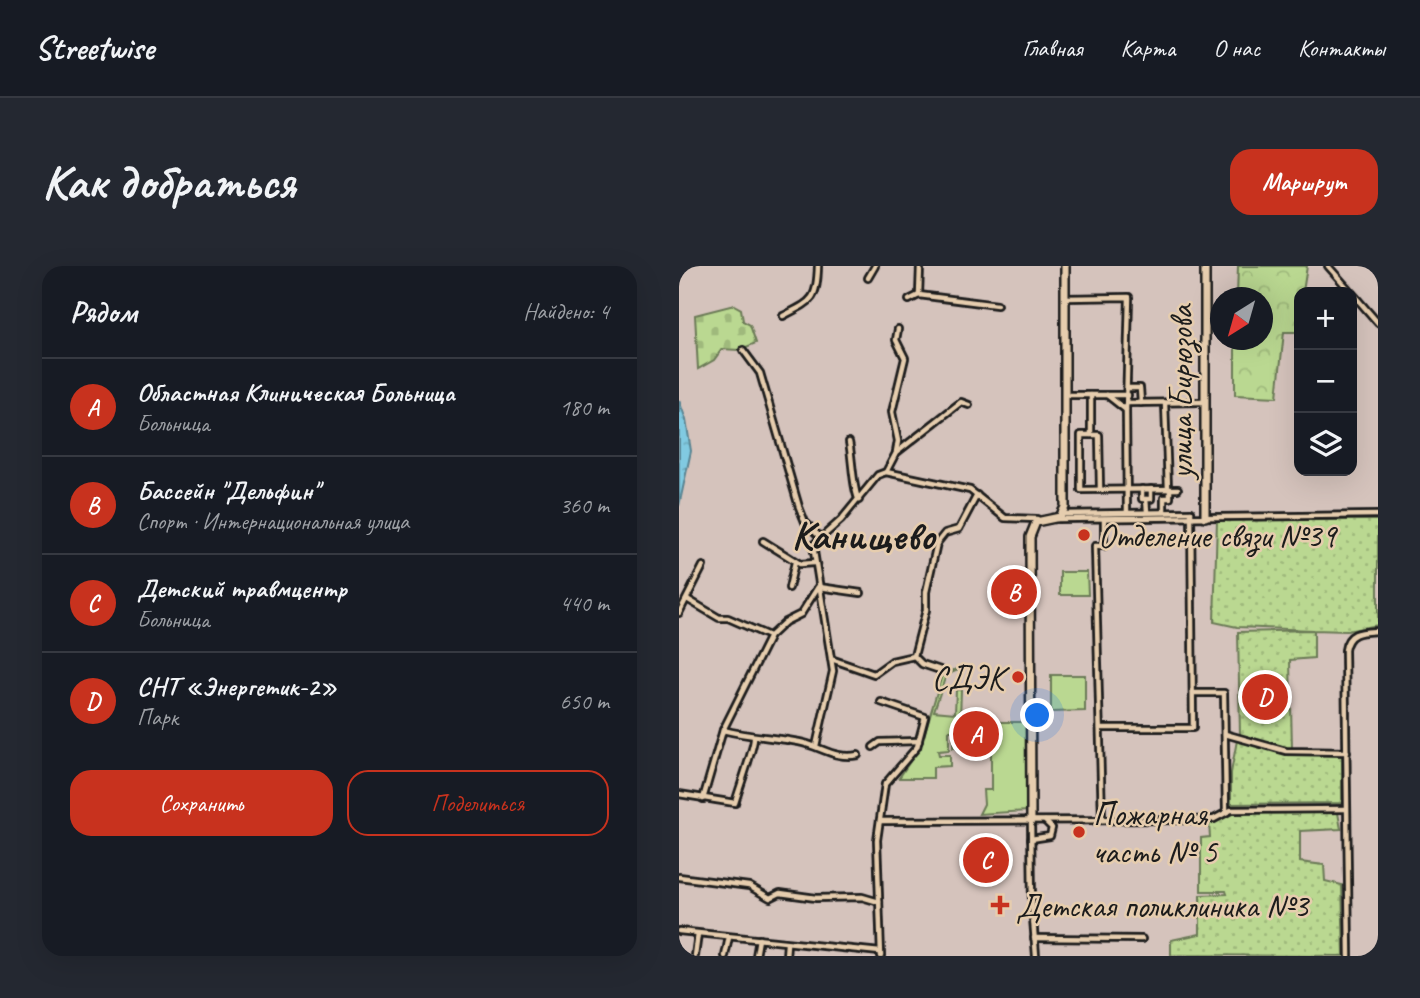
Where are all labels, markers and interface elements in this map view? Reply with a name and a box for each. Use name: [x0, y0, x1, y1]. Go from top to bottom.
text: Streetwise: [35, 27, 154, 69]
text: Главная: [1022, 33, 1083, 63]
text: Карта: [1121, 33, 1175, 63]
text: О нас: [1213, 33, 1260, 63]
text: Контакты: [1298, 33, 1385, 63]
button: Маршрут: [1230, 149, 1378, 215]
text: Как добраться: [42, 151, 295, 213]
north arrow: [1210, 287, 1273, 350]
map controls: [1294, 287, 1357, 476]
button: +: [1294, 287, 1357, 350]
text: Рядом: [70, 293, 137, 331]
text: Найдено: 4: [523, 297, 609, 326]
street label: улица Бирюзова: [1160, 302, 1202, 481]
button: −: [1294, 350, 1357, 413]
text: Областная Клиническая Больница: [137, 376, 455, 409]
text: A: [87, 393, 99, 422]
text: 180 m: [560, 393, 609, 422]
text: Больница: [137, 409, 209, 438]
button: layers: [1294, 413, 1357, 476]
text: Бассейн "Дельфин": [137, 474, 319, 507]
text: B: [87, 491, 99, 520]
text: 360 m: [560, 491, 609, 520]
text: Спорт · Интернациональная улица: [137, 507, 409, 536]
district label: Канищево: [792, 511, 937, 561]
place label: Отделение связи №39: [1098, 515, 1339, 557]
marker: Отделение связи №39: [1076, 527, 1092, 543]
pin: B: [991, 566, 1037, 618]
text: Детский травмцентр: [137, 572, 347, 605]
text: C: [88, 589, 98, 618]
text: 440 m: [560, 589, 609, 618]
text: Больница: [137, 605, 209, 634]
place label: СДЭК: [932, 657, 1011, 699]
marker: СДЭК: [1010, 669, 1026, 685]
text: СНТ «Энергетик-2»: [137, 670, 337, 703]
pin: D: [1242, 671, 1288, 723]
text: D: [86, 687, 100, 716]
text: 650 m: [560, 687, 609, 716]
your location: [1020, 698, 1054, 732]
text: Парк: [137, 703, 178, 732]
pin: A: [953, 708, 999, 760]
button: Сохранить: [70, 770, 333, 836]
button: Поделиться: [347, 770, 609, 836]
place label: Пожарная часть № 5: [1093, 793, 1219, 873]
marker: Пожарная часть № 5: [1071, 824, 1087, 840]
pin: C: [963, 834, 1009, 886]
place label: Детская поликлиника №3: [1016, 885, 1310, 927]
marker: Детская поликлиника №3: [990, 895, 1010, 915]

